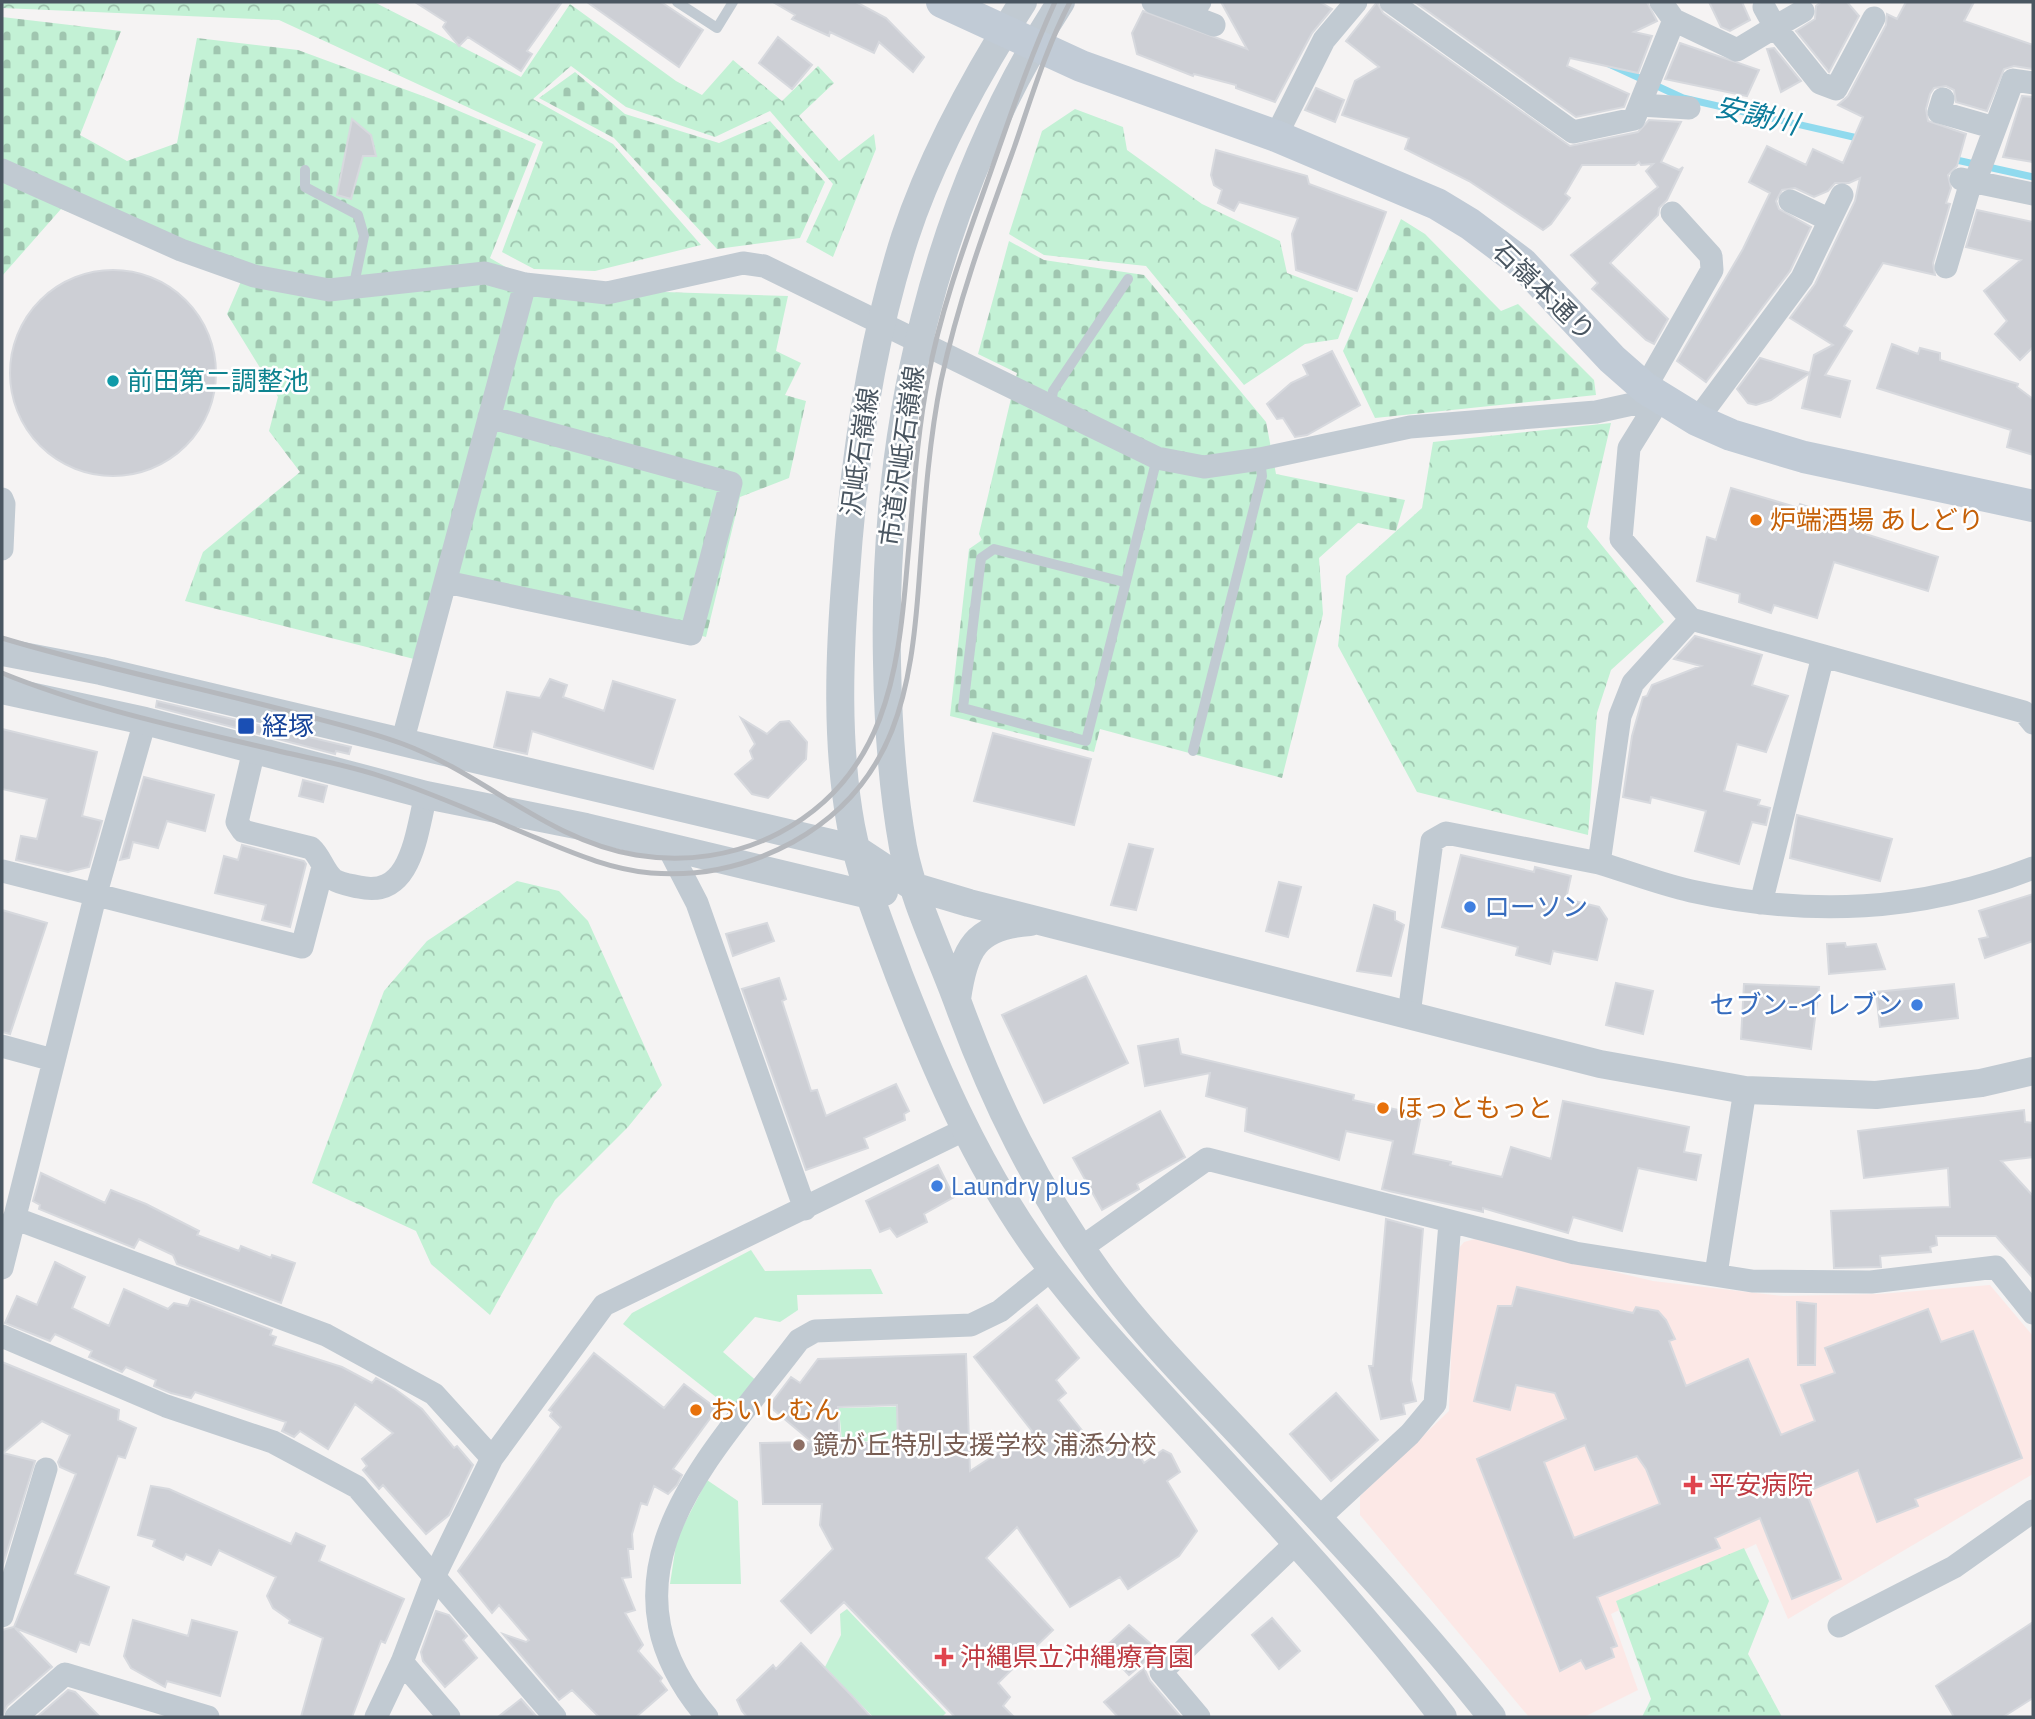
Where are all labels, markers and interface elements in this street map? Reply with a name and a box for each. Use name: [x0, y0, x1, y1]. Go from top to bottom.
water label: 安謝川: [1711, 84, 1806, 146]
street label: 石嶺本通り: [1484, 231, 1605, 350]
place label: 前田第二調整池: [127, 361, 309, 400]
street label: 市道沢岻石嶺線: [870, 363, 933, 549]
marker: 前田第二調整池: [105, 373, 121, 389]
street label: 沢岻石嶺線: [831, 385, 888, 519]
place label: 炉端酒場 あしどり: [1770, 500, 1984, 539]
marker: 炉端酒場 あしどり: [1748, 512, 1764, 528]
place label: 経塚: [262, 706, 314, 745]
marker: 経塚: [236, 716, 256, 736]
place label: ローソン: [1484, 887, 1588, 926]
marker: ローソン: [1462, 899, 1478, 915]
place label: セブン-イレブン: [1710, 985, 1903, 1024]
marker: セブン-イレブン: [1909, 997, 1925, 1013]
place label: ほっともっと: [1397, 1088, 1553, 1127]
marker: ほっともっと: [1375, 1100, 1391, 1116]
place label: Laundry plus: [951, 1166, 1091, 1205]
marker: Laundry plus: [929, 1178, 945, 1194]
place label: おいしむん: [710, 1390, 840, 1429]
marker: おいしむん: [688, 1402, 704, 1418]
place label: 鏡が丘特別支援学校 浦添分校: [813, 1425, 1157, 1464]
marker: 鏡が丘特別支援学校 浦添分校: [791, 1437, 807, 1453]
place label: 平安病院: [1709, 1465, 1813, 1504]
marker: 平安病院: [1683, 1475, 1703, 1495]
place label: 沖縄県立沖縄療育園: [960, 1637, 1194, 1676]
marker: 沖縄県立沖縄療育園: [934, 1647, 954, 1667]

